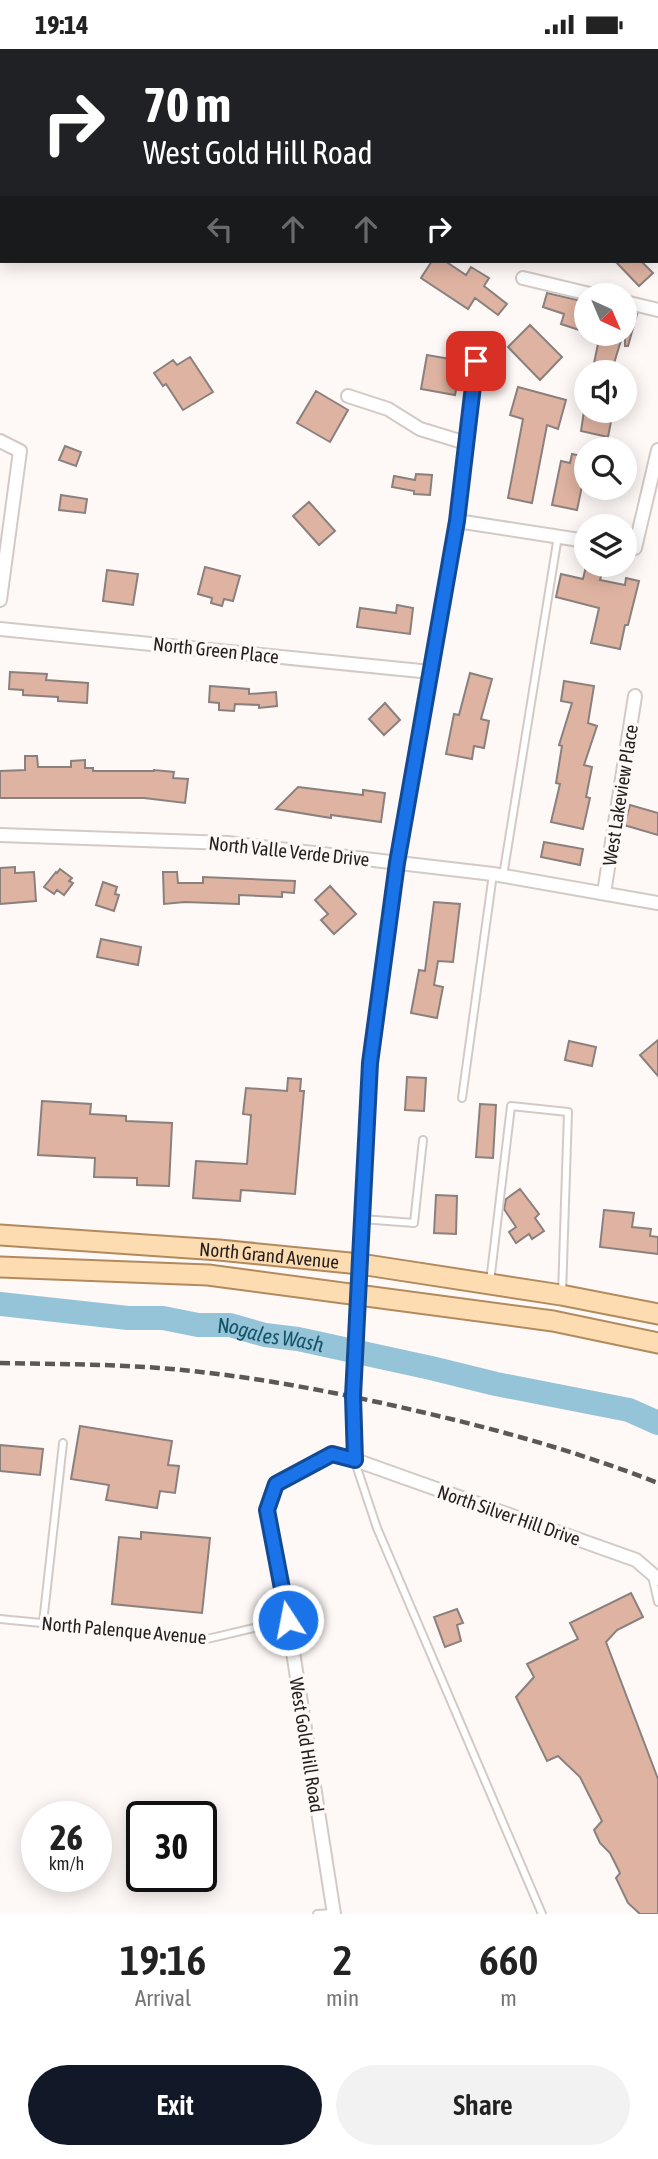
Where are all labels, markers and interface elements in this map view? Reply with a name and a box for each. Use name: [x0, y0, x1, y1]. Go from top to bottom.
text: 19:14: [35, 10, 89, 40]
text: 70 m: [143, 76, 231, 132]
icon: right: [28, 77, 119, 168]
text: West Gold Hill Road: [143, 134, 373, 171]
icon: left: [201, 210, 239, 248]
icon: ahead: [274, 210, 312, 248]
icon: ahead: [347, 210, 385, 248]
icon: right: [420, 210, 458, 248]
north arrow: [574, 283, 637, 347]
map controls: [574, 283, 637, 577]
pin: [446, 331, 506, 391]
icon: arrive: [457, 342, 495, 380]
button: sound: [574, 360, 637, 423]
button: search: [574, 437, 637, 500]
button: layers: [574, 514, 637, 577]
street label: North Green Place: [152, 632, 280, 668]
street label: West Lakeview Place: [598, 723, 642, 867]
street label: North Valle Verde Drive: [207, 832, 371, 870]
street label: North Grand Avenue: [199, 1238, 340, 1273]
water label: Nogales Wash: [217, 1313, 326, 1356]
street label: North Silver Hill Drive: [435, 1480, 583, 1550]
position arrow: [251, 1583, 325, 1657]
street label: North Palenque Avenue: [41, 1612, 207, 1648]
street label: West Gold Hill Road: [285, 1676, 329, 1814]
speed limit sign: 30: [126, 1801, 217, 1892]
text: 26: [50, 1817, 83, 1857]
text: km/h: [49, 1853, 84, 1874]
text: 19:16: [120, 1936, 206, 1984]
text: 2: [333, 1936, 352, 1984]
text: 660: [479, 1936, 538, 1984]
text: Arrival: [135, 1985, 191, 2011]
text: min: [326, 1985, 359, 2011]
text: m: [500, 1985, 517, 2011]
button: Exit: [28, 2065, 322, 2145]
button: Share: [336, 2065, 630, 2145]

